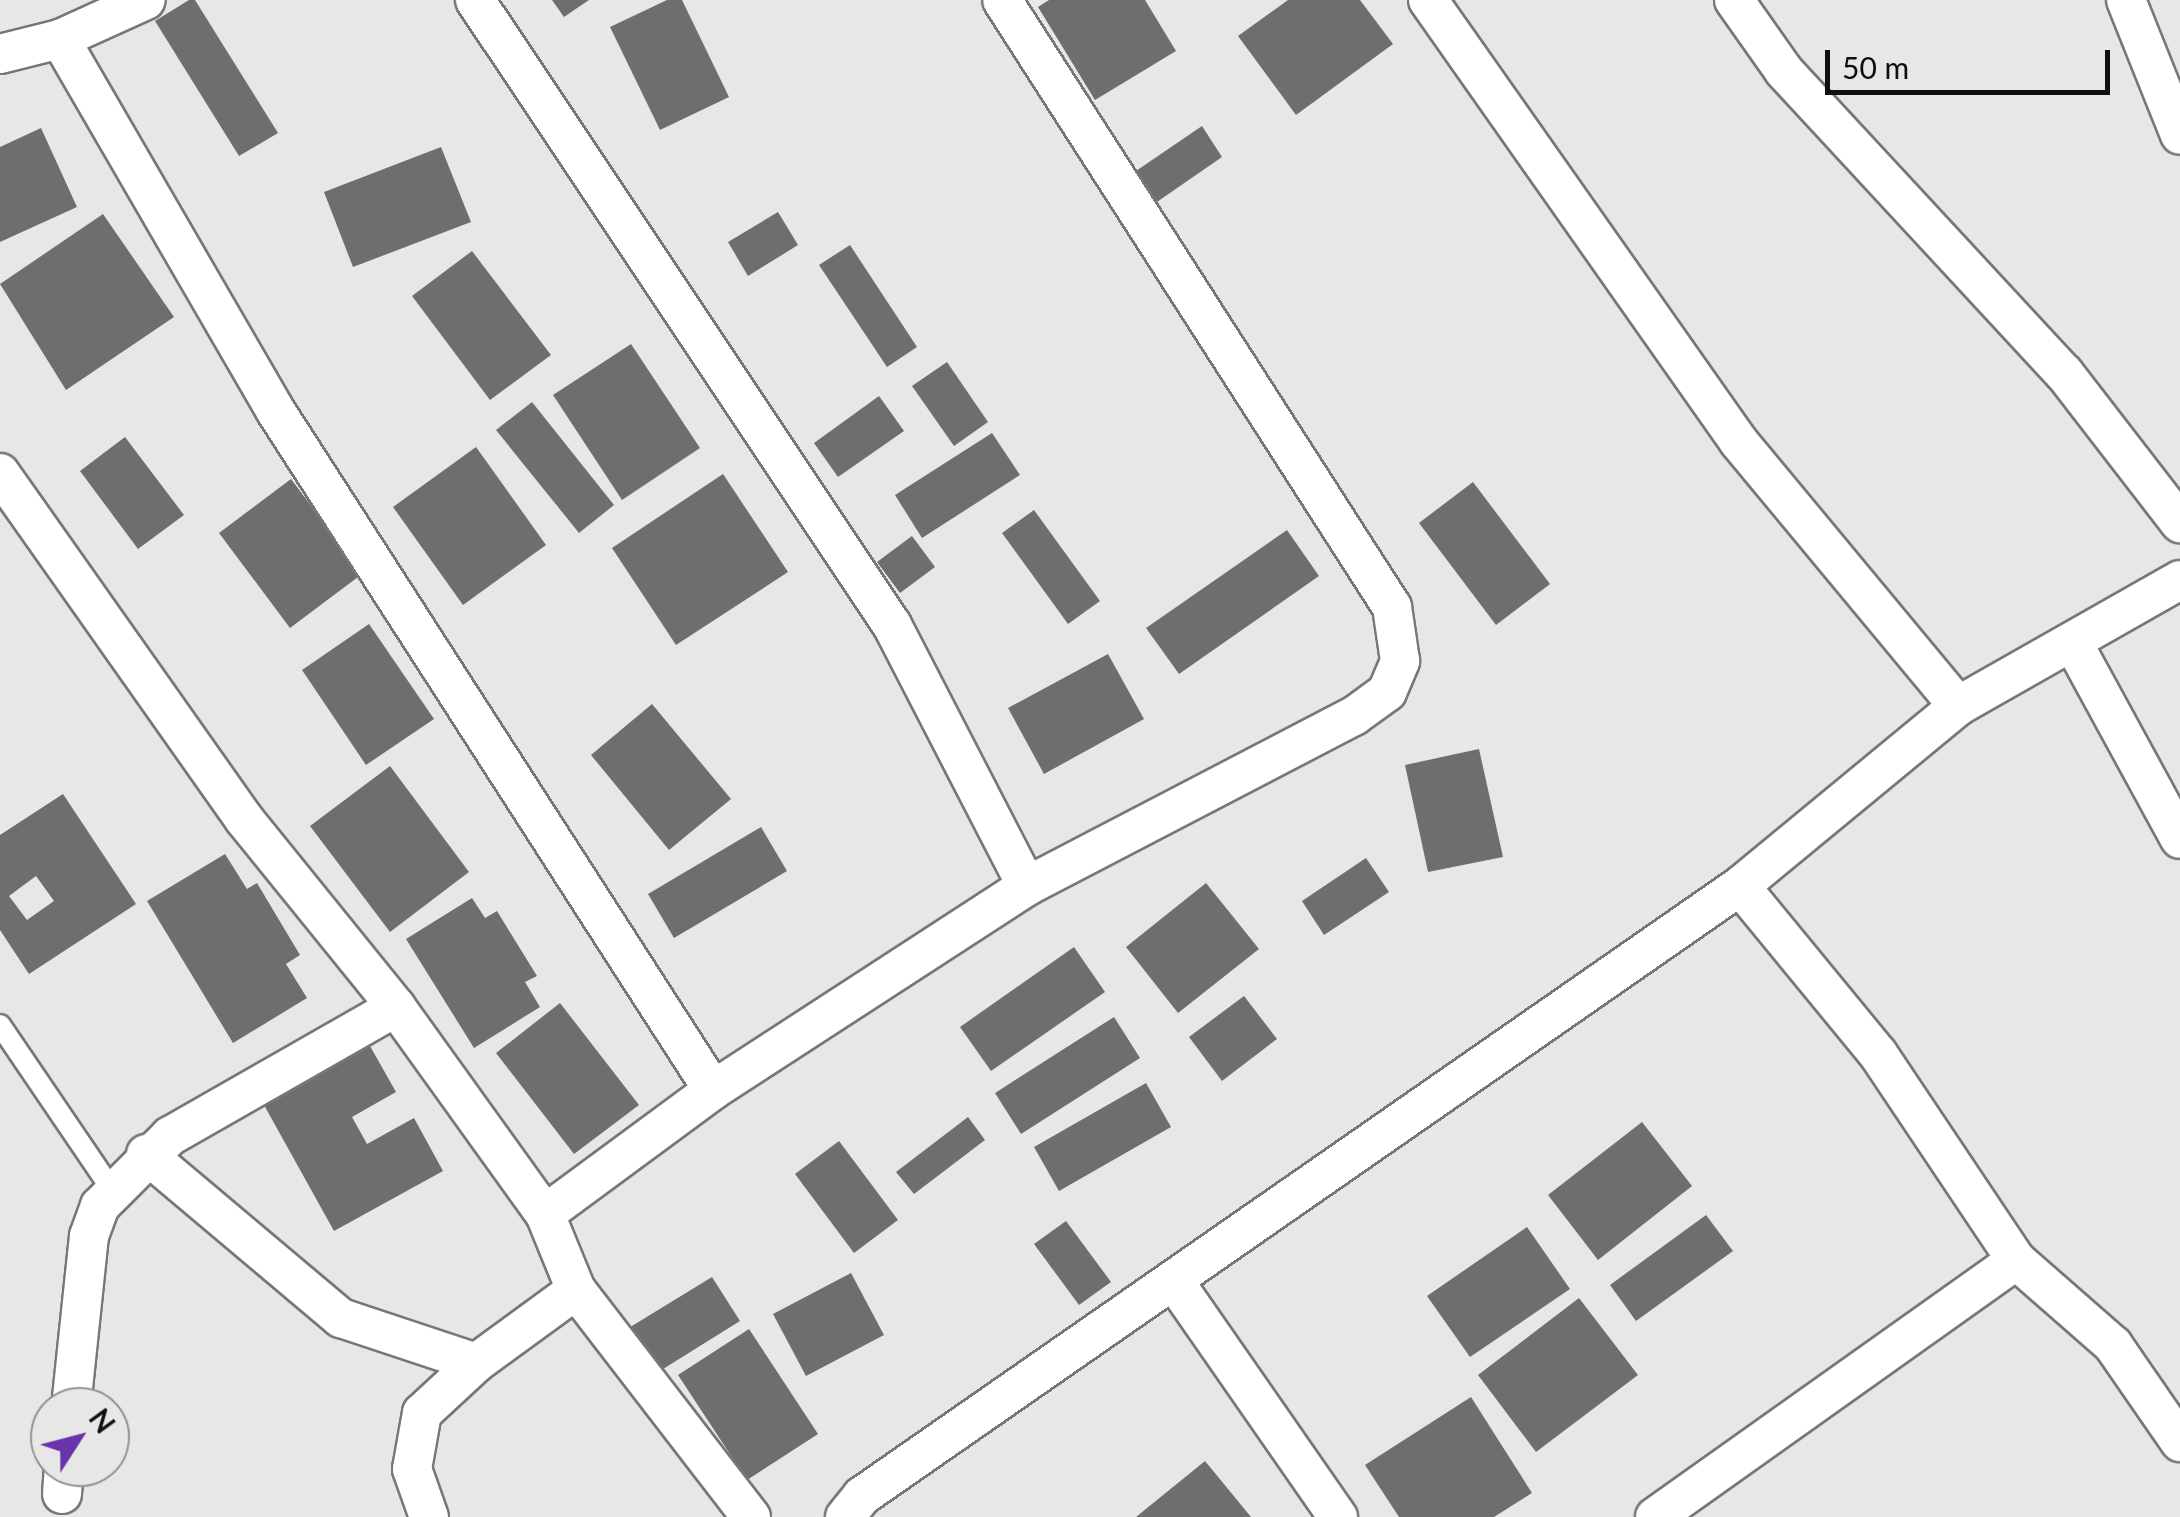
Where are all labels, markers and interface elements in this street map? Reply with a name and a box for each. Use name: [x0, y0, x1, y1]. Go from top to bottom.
scale bar: [1830, 30, 2115, 92]
text: 50 m: [1842, 49, 1909, 85]
north arrow: [30, 1387, 130, 1487]
text: N: [83, 1402, 123, 1439]

